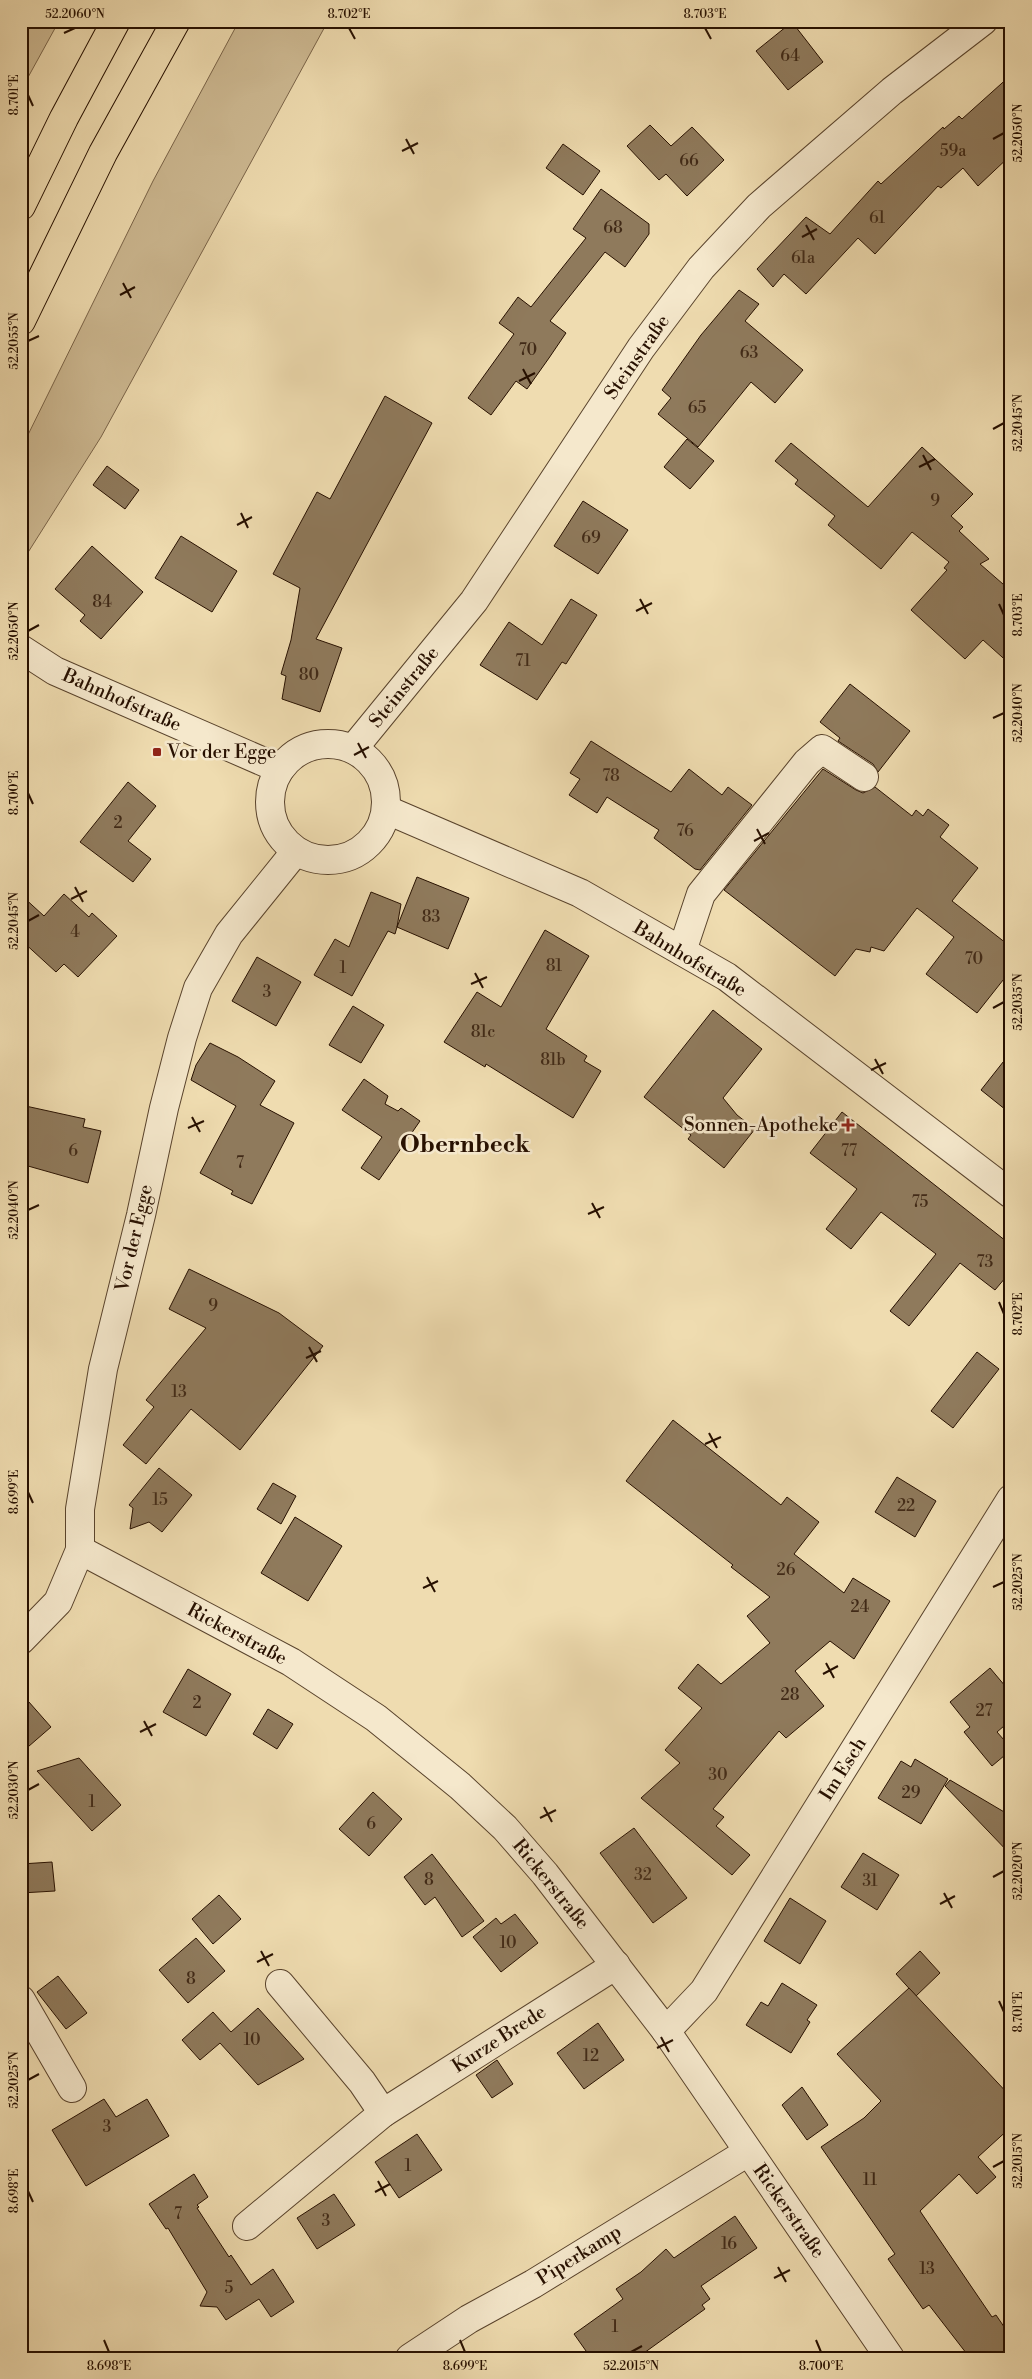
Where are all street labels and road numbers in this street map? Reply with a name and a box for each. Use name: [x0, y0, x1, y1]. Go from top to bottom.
street label: Steinstraße: [599, 310, 675, 404]
street label: Steinstraße: [364, 641, 444, 733]
street label: Bahnhofstraße: [58, 663, 185, 737]
street label: Bahnhofstraße: [628, 915, 751, 1002]
street label: Vor der Egge: [110, 1182, 158, 1295]
street label: Rickerstraße: [183, 1598, 291, 1670]
street label: Im Esch: [814, 1733, 872, 1805]
street label: Rickerstraße: [507, 1834, 595, 1934]
street label: Kurze Brede: [448, 2000, 550, 2078]
street label: Rickerstraße: [748, 2159, 830, 2263]
street label: Piperkamp: [532, 2220, 626, 2290]

